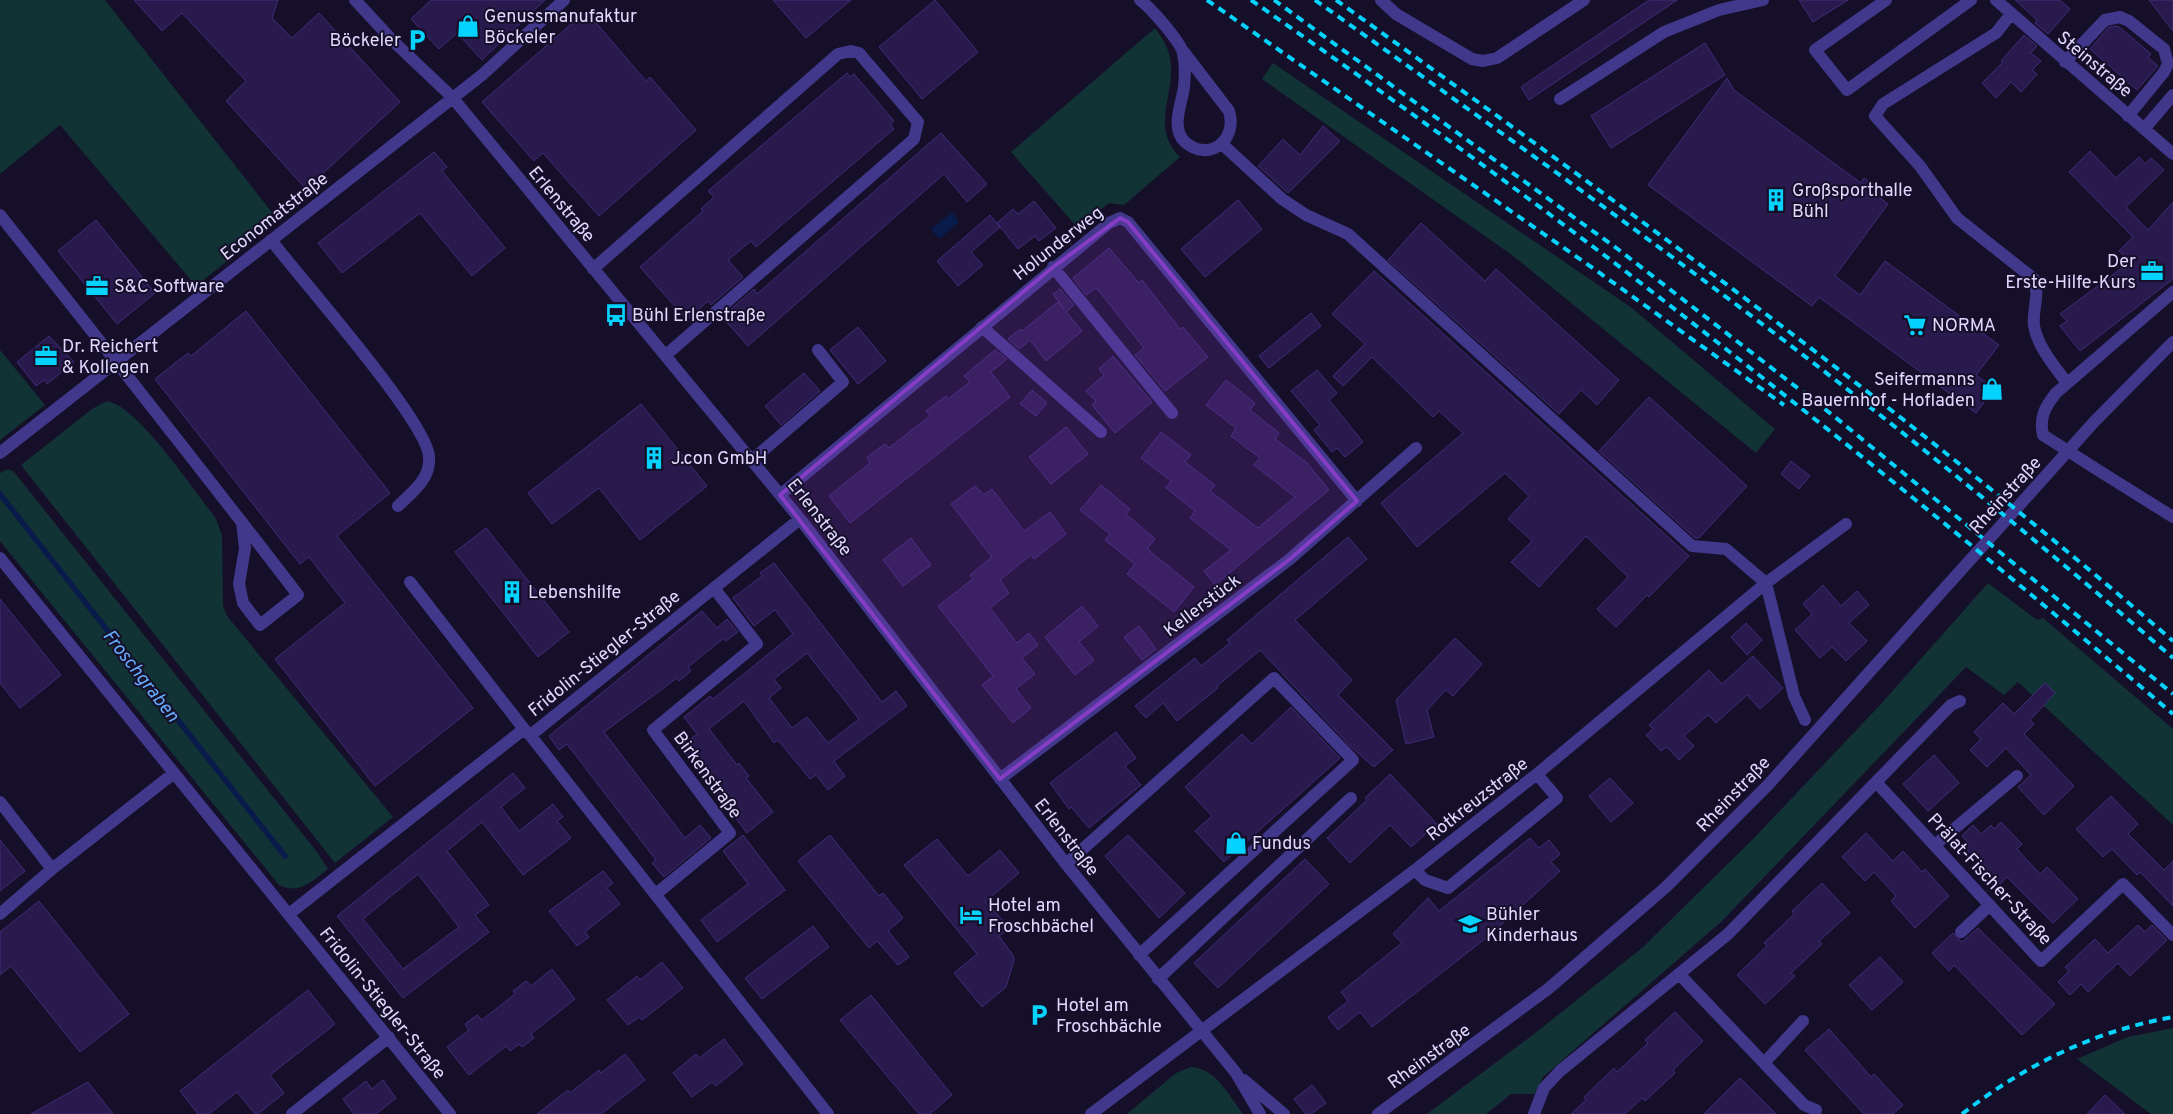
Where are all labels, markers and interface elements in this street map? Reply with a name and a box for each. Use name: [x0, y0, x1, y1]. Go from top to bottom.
place label: Genussmanufaktur Böckeler: [484, 6, 637, 50]
shop icon: Genussmanufaktur Böckeler: [455, 13, 481, 39]
parking icon: Böckeler: [404, 27, 430, 53]
street label: Steinstraße: [2052, 27, 2137, 103]
place label: Böckeler: [330, 30, 401, 53]
street label: Erlenstraße: [522, 162, 599, 248]
street label: Economatstraße: [216, 168, 334, 267]
place label: Großsporthalle Bühl: [1792, 180, 1912, 224]
building icon: Großsporthalle Bühl: [1763, 187, 1789, 213]
street label: Holunderweg: [1009, 202, 1109, 286]
place label: Der Erste-Hilfe-Kurs: [2005, 251, 2136, 295]
office icon: Der Erste-Hilfe-Kurs: [2139, 258, 2165, 284]
office icon: S&C Software: [84, 273, 110, 299]
place label: S&C Software: [114, 276, 224, 299]
bus stop icon: Bühl Erlenstraße: [603, 302, 629, 328]
place label: Bühl Erlenstraße: [632, 305, 765, 328]
supermarket icon: NORMA: [1902, 312, 1928, 338]
place label: NORMA: [1932, 315, 1996, 338]
place label: Dr. Reichert & Kollegen: [62, 336, 158, 380]
office icon: Dr. Reichert & Kollegen: [33, 343, 59, 369]
place label: Seifermanns Bauernhof - Hofladen: [1802, 369, 1975, 413]
shop icon: Seifermanns Bauernhof - Hofladen: [1979, 376, 2005, 402]
building icon: J.con GmbH: [641, 445, 667, 471]
place label: J.con GmbH: [671, 448, 767, 471]
street label: Rheinstraße: [1965, 452, 2047, 540]
street label: Erlenstraße: [781, 474, 856, 561]
street label: Kellerstück: [1160, 570, 1246, 643]
building icon: Lebenshilfe: [499, 579, 525, 605]
place label: Lebenshilfe: [528, 582, 621, 605]
street label: Fridolin-Stiegler-Straße: [524, 586, 686, 723]
water label: Froschgraben: [97, 625, 185, 728]
street label: Birkenstraße: [667, 728, 746, 824]
street label: Rheinstraße: [1692, 752, 1776, 838]
street label: Rotkreuzstraße: [1422, 753, 1533, 847]
street label: Erlenstraße: [1028, 794, 1103, 881]
street label: Prälat-Fischer-Straße: [1922, 809, 2056, 951]
shop icon: Fundus: [1223, 830, 1249, 856]
place label: Fundus: [1252, 833, 1311, 856]
place label: Hotel am Froschbächel: [988, 895, 1094, 939]
hotel icon: Hotel am Froschbächel: [958, 902, 984, 928]
place label: Bühler Kinderhaus: [1486, 904, 1578, 948]
school or university icon: Bühler Kinderhaus: [1457, 911, 1483, 937]
street label: Fridolin-Stiegler-Straße: [313, 923, 450, 1085]
place label: Hotel am Froschbächle: [1056, 995, 1162, 1039]
parking icon: Hotel am Froschbächle: [1026, 1002, 1052, 1028]
street label: Rheinstraße: [1384, 1019, 1476, 1095]

